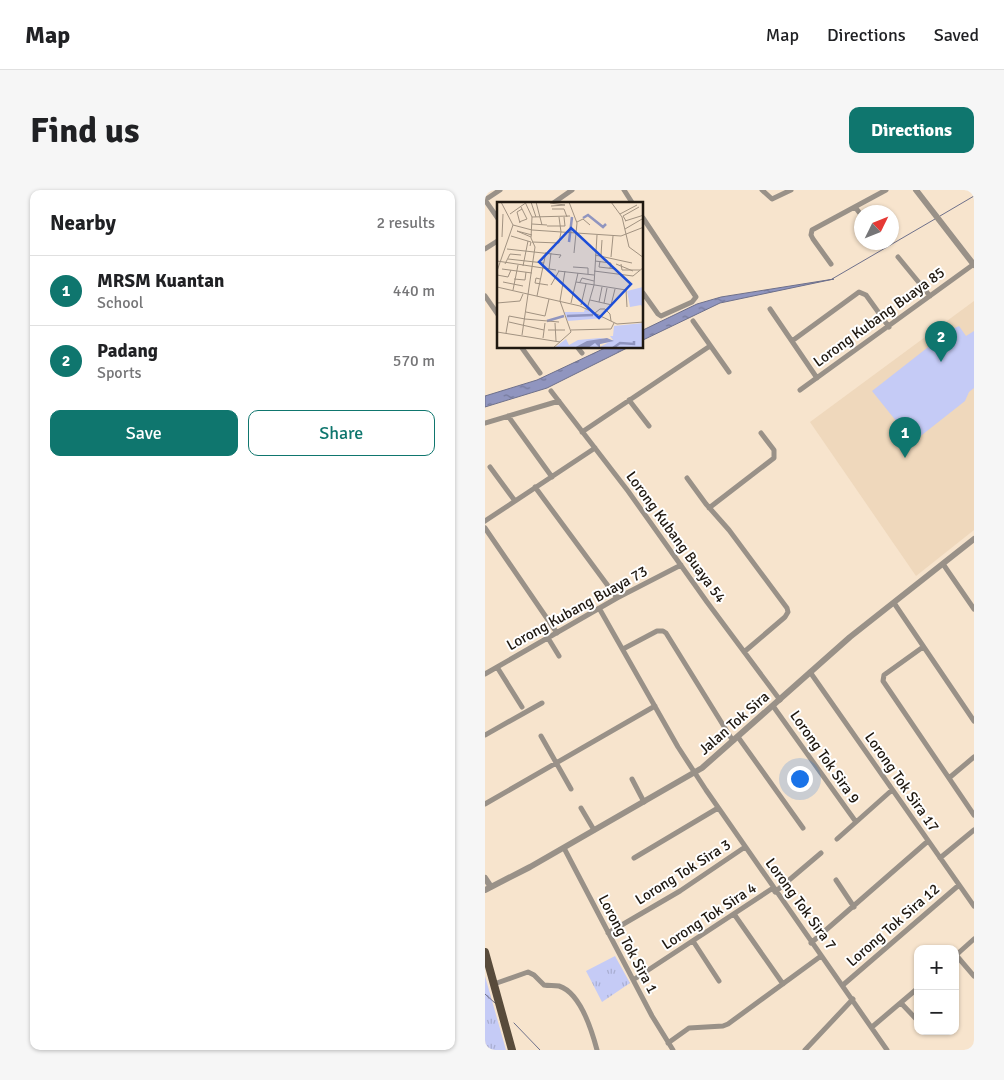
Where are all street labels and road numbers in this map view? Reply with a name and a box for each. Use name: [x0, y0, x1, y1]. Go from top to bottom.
street label: Lorong Kubang Buaya 85: [810, 263, 948, 371]
street label: Lorong Kubang Buaya 54: [622, 468, 730, 606]
street label: Lorong Kubang Buaya 73: [503, 562, 651, 654]
street label: Jalan Tok Sira: [695, 687, 773, 759]
street label: Lorong Tok Sira 9: [786, 707, 864, 807]
street label: Lorong Tok Sira 17: [861, 729, 943, 835]
street label: Lorong Tok Sira 3: [632, 835, 734, 909]
street label: Lorong Tok Sira 7: [762, 855, 840, 953]
street label: Lorong Tok Sira 4: [658, 879, 760, 953]
street label: Lorong Tok Sira 12: [843, 880, 943, 970]
street label: Lorong Tok Sira 1: [594, 892, 662, 996]

